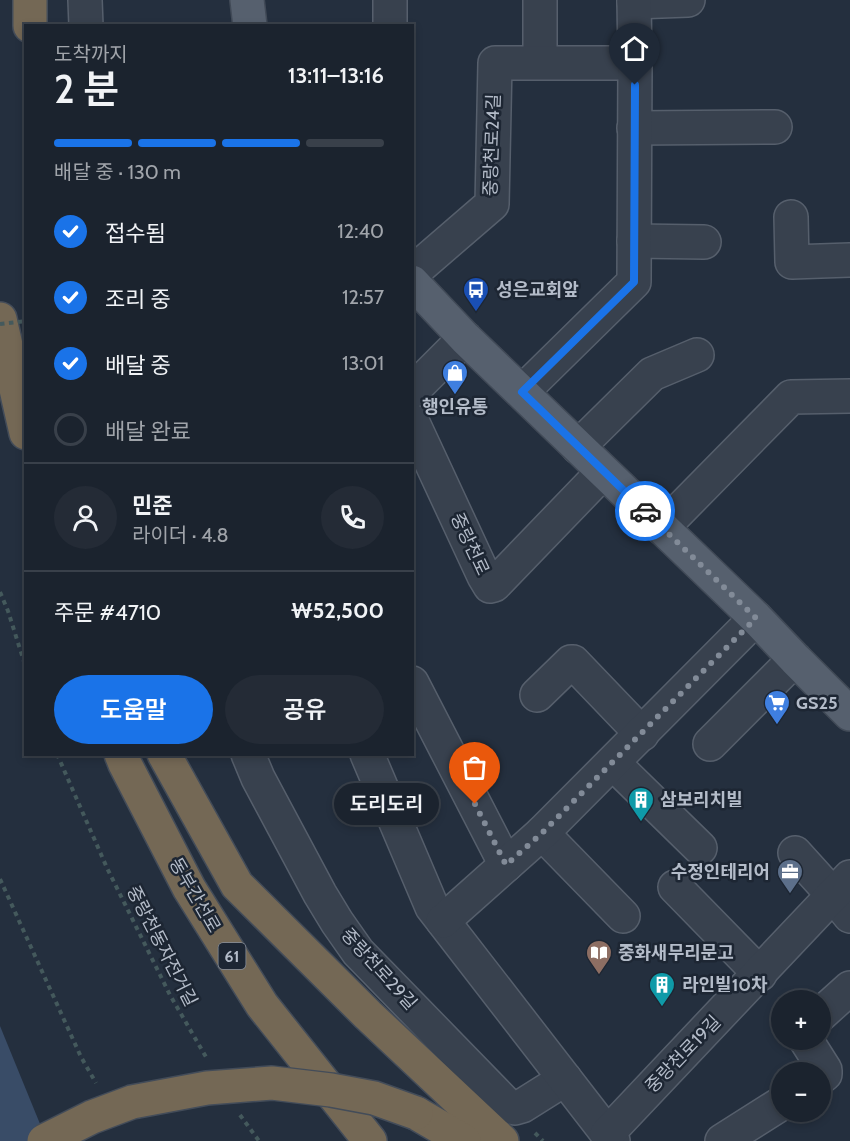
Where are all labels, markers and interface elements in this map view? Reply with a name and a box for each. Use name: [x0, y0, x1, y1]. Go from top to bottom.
pin: [609, 23, 660, 85]
icon: home: [618, 32, 651, 65]
text: 도착까지: [54, 42, 128, 66]
text: 13:11–13:16: [288, 62, 384, 89]
text: 2 분: [54, 65, 119, 113]
street label: 중랑천로24길: [479, 93, 505, 197]
text: 배달 중 · 130 m: [54, 160, 181, 184]
icon: check: [54, 215, 87, 248]
text: 12:40: [337, 219, 384, 243]
text: 접수됨: [105, 220, 166, 247]
bus stop icon: 성은교회앞: [461, 275, 491, 313]
place label: 성은교회앞: [496, 279, 579, 301]
icon: check: [54, 281, 87, 314]
text: 12:57: [342, 285, 384, 309]
text: 조리 중: [105, 286, 171, 313]
icon: check: [54, 347, 87, 380]
text: 13:01: [342, 351, 384, 375]
text: 배달 중: [105, 352, 171, 379]
shop icon: 행인유통: [440, 358, 470, 396]
place label: 행인유통: [422, 396, 488, 418]
text: 배달 완료: [105, 418, 191, 445]
courier: [615, 481, 675, 541]
button: person: [54, 486, 117, 549]
button: phone: [321, 486, 384, 549]
text: 민준: [132, 492, 172, 519]
icon: car: [629, 495, 662, 528]
street label: 중랑천로: [446, 509, 494, 579]
text: 라이더 · 4.8: [132, 523, 229, 547]
text: ₩52,500: [291, 597, 384, 624]
text: 주문 #4710: [54, 599, 161, 626]
button: 도움말: [54, 675, 213, 744]
button: 공유: [225, 675, 384, 744]
supermarket icon: GS25: [762, 688, 792, 726]
place label: GS25: [796, 692, 838, 714]
pin: [449, 742, 500, 804]
icon: bag: [458, 751, 491, 784]
callout: 도리도리: [334, 783, 439, 825]
building icon: 삼보리치빌: [626, 785, 656, 823]
place label: 삼보리치빌: [660, 789, 743, 811]
text: 도리도리: [350, 792, 423, 816]
street label: 동부간선로: [165, 854, 225, 936]
office icon: 수정인테리어: [775, 857, 805, 895]
place label: 수정인테리어: [671, 861, 770, 883]
street label: 중랑천동자전거길: [122, 882, 202, 1010]
street label: 중랑천로29길: [337, 924, 421, 1014]
library icon: 중화새무리문고: [584, 938, 614, 976]
place label: 중화새무리문고: [618, 942, 734, 964]
road number: 61: [218, 943, 246, 969]
building icon: 라인빌10차: [647, 970, 677, 1008]
place label: 라인빌10차: [682, 974, 768, 996]
map controls: [771, 990, 831, 1122]
button: +: [771, 990, 831, 1050]
street label: 중랑천로19길: [641, 1011, 725, 1097]
button: −: [771, 1062, 831, 1122]

